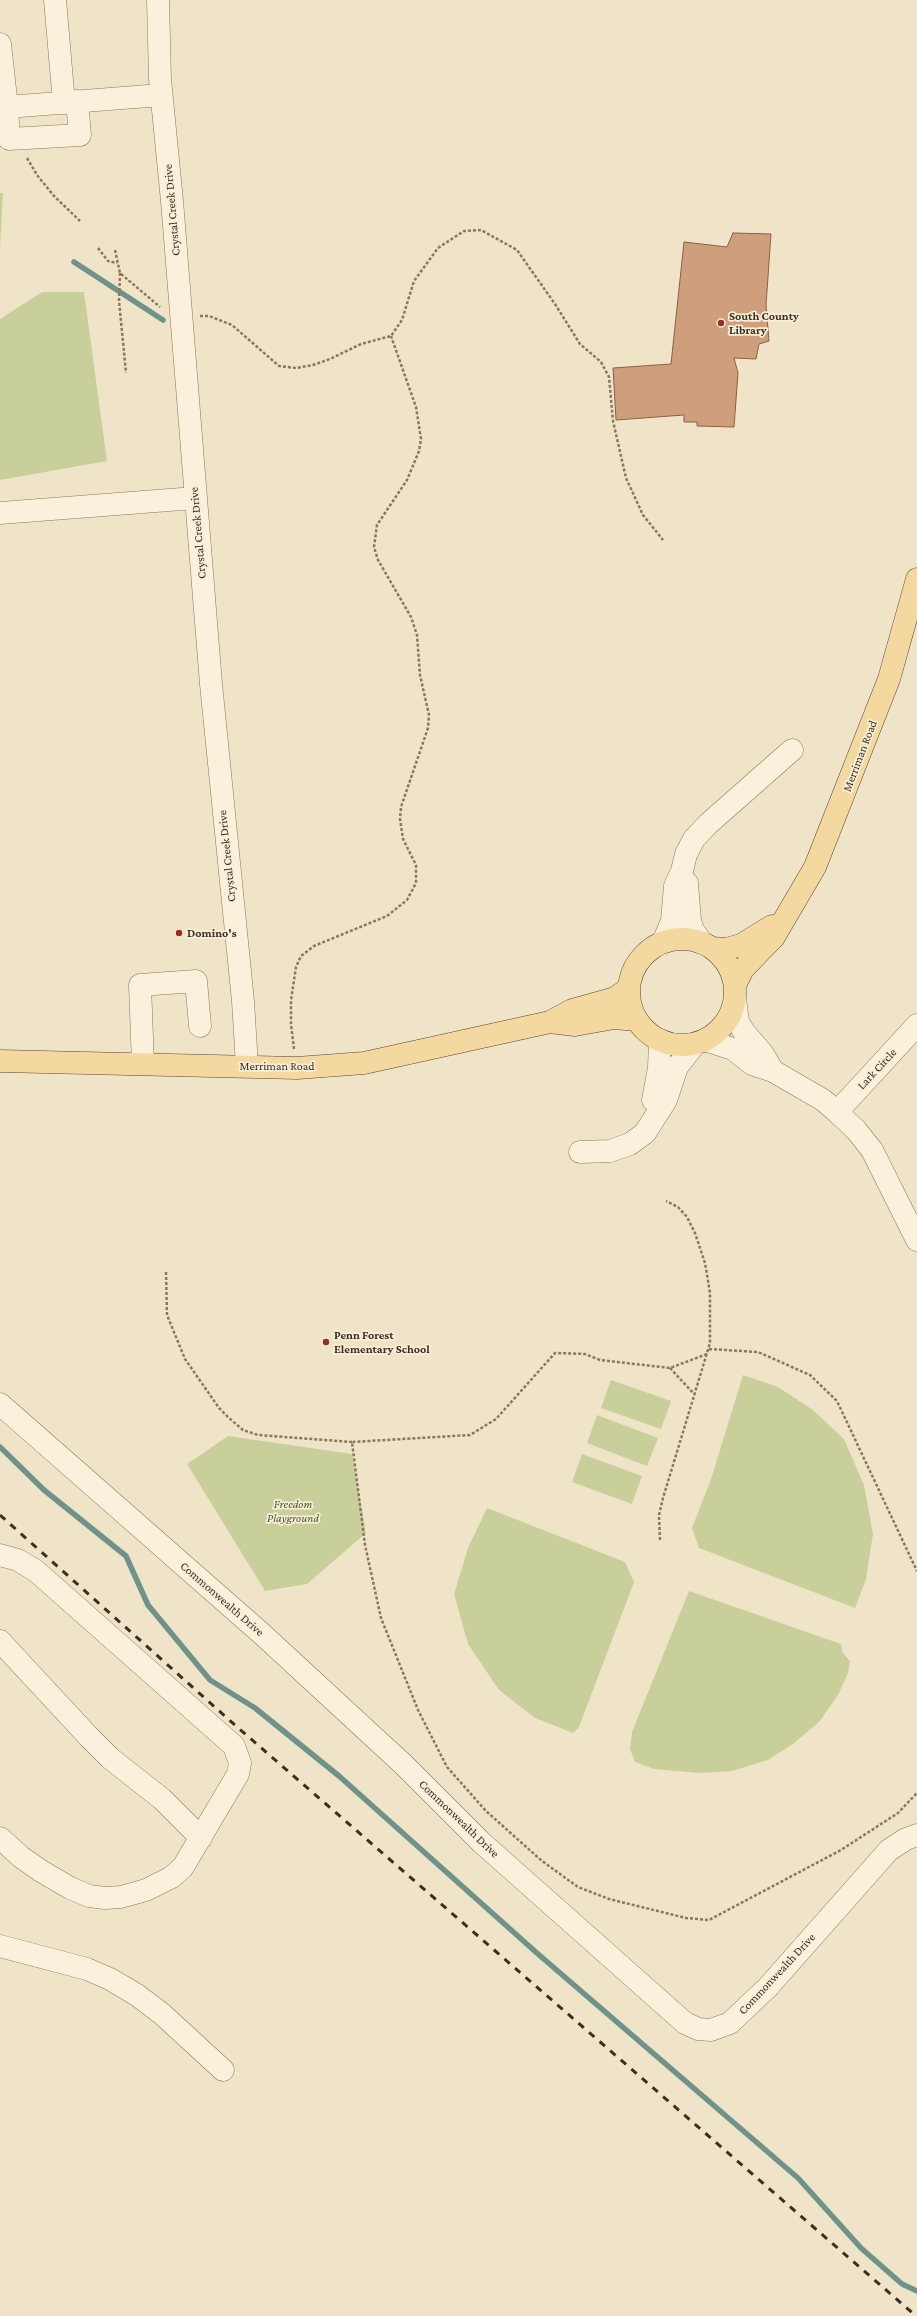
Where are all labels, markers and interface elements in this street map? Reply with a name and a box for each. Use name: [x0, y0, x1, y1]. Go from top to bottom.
street label: Crystal Creek Drive: [161, 163, 183, 257]
place label: South County Library: [729, 309, 799, 337]
marker: South County Library: [716, 318, 726, 328]
street label: Crystal Creek Drive: [187, 486, 209, 580]
street label: Merriman Road: [840, 718, 880, 794]
street label: Crystal Creek Drive: [215, 809, 239, 903]
place label: Domino's: [187, 926, 237, 940]
marker: Domino's: [174, 928, 184, 938]
street label: Lark Circle: [854, 1045, 900, 1093]
street label: Merriman Road: [239, 1059, 315, 1073]
place label: Penn Forest Elementary School: [334, 1328, 430, 1356]
marker: Penn Forest Elementary School: [321, 1337, 331, 1347]
park label: Freedom Playground: [267, 1497, 319, 1525]
street label: Commonwealth Drive: [177, 1559, 267, 1639]
street label: Commonwealth Drive: [416, 1777, 502, 1861]
street label: Commonwealth Drive: [736, 1930, 818, 2018]

